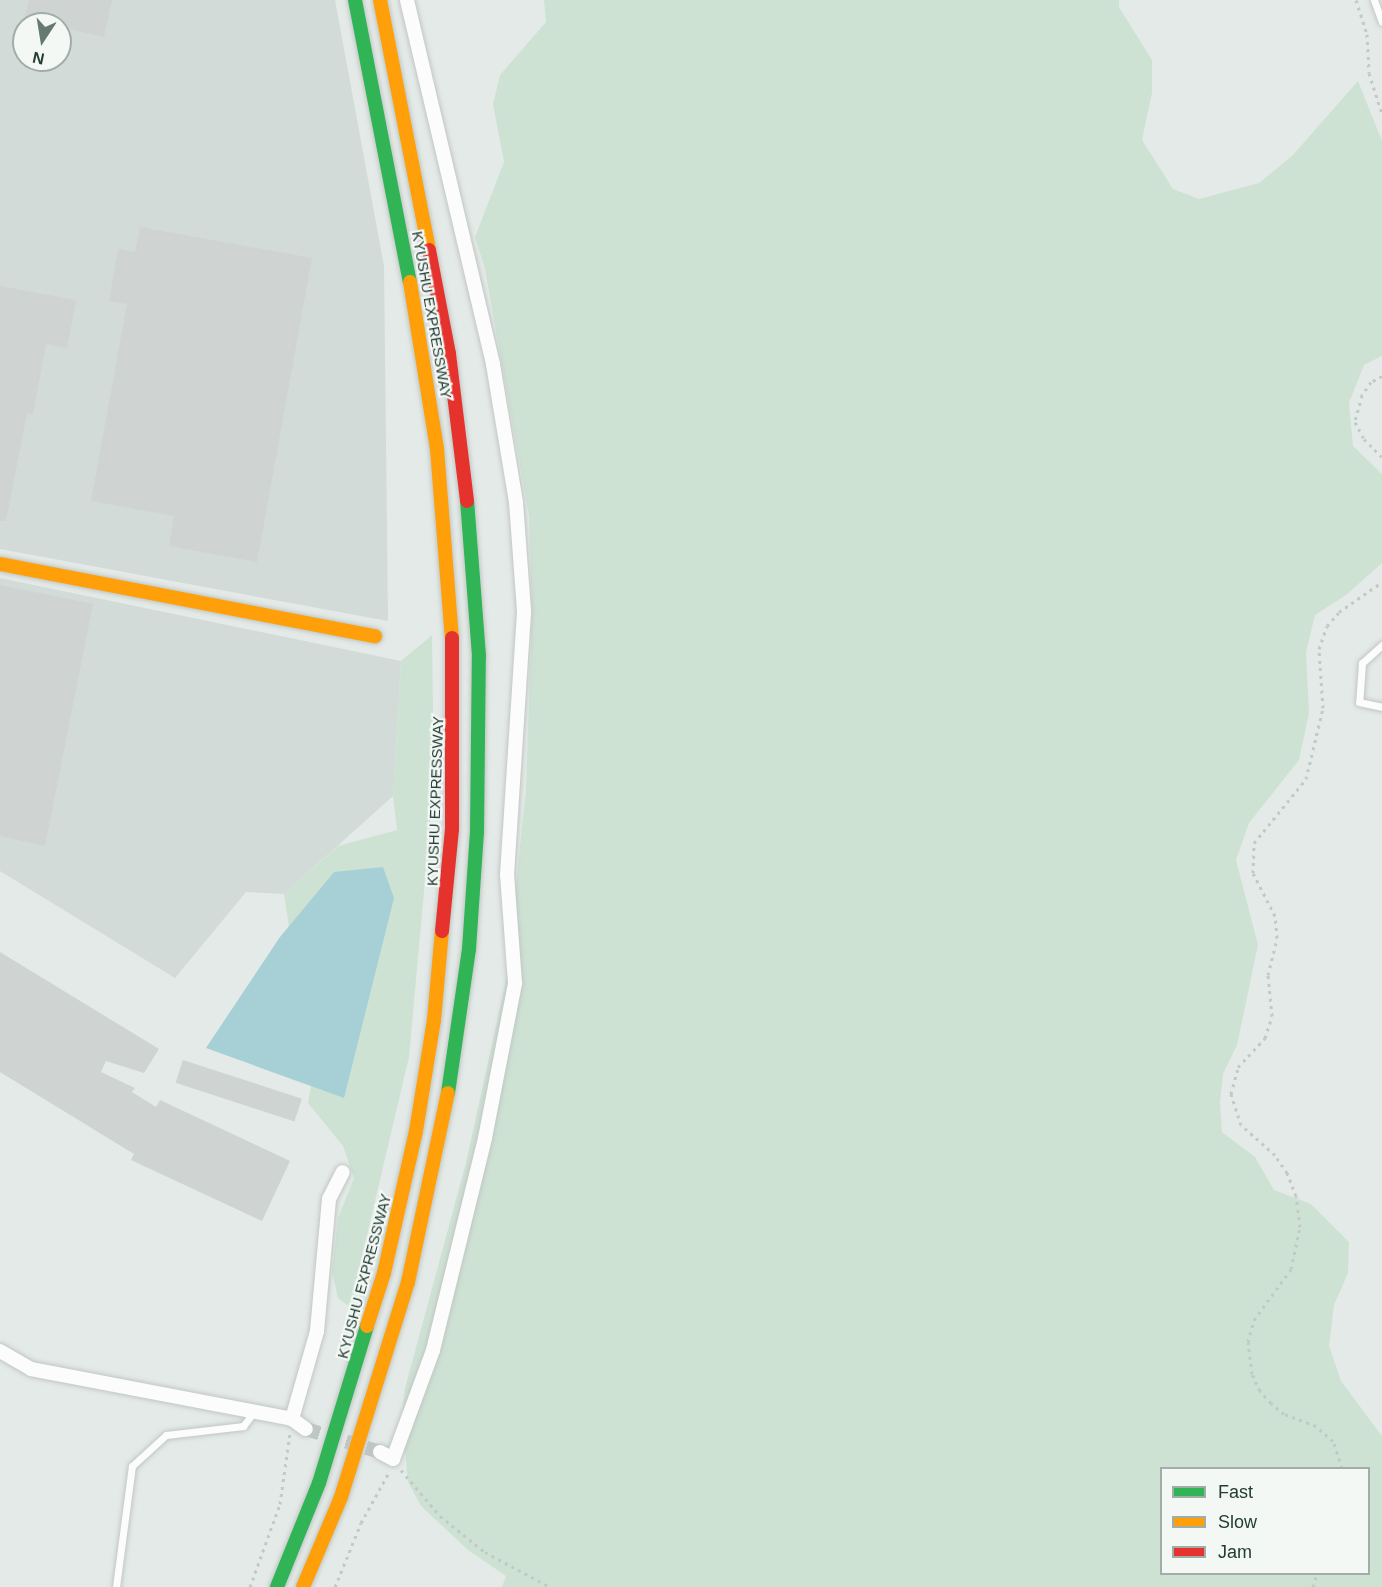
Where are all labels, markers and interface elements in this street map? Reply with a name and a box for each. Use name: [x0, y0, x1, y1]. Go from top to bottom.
north arrow: [12, 12, 72, 72]
text: N: [31, 49, 46, 68]
street label: KYUSHU EXPRESSWAY: [408, 230, 456, 400]
street label: KYUSHU EXPRESSWAY: [423, 716, 447, 886]
street label: KYUSHU EXPRESSWAY: [333, 1192, 395, 1360]
legend: [1160, 1467, 1370, 1575]
text: Fast: [1218, 1482, 1253, 1502]
text: Slow: [1218, 1512, 1257, 1532]
text: Jam: [1218, 1542, 1252, 1562]

